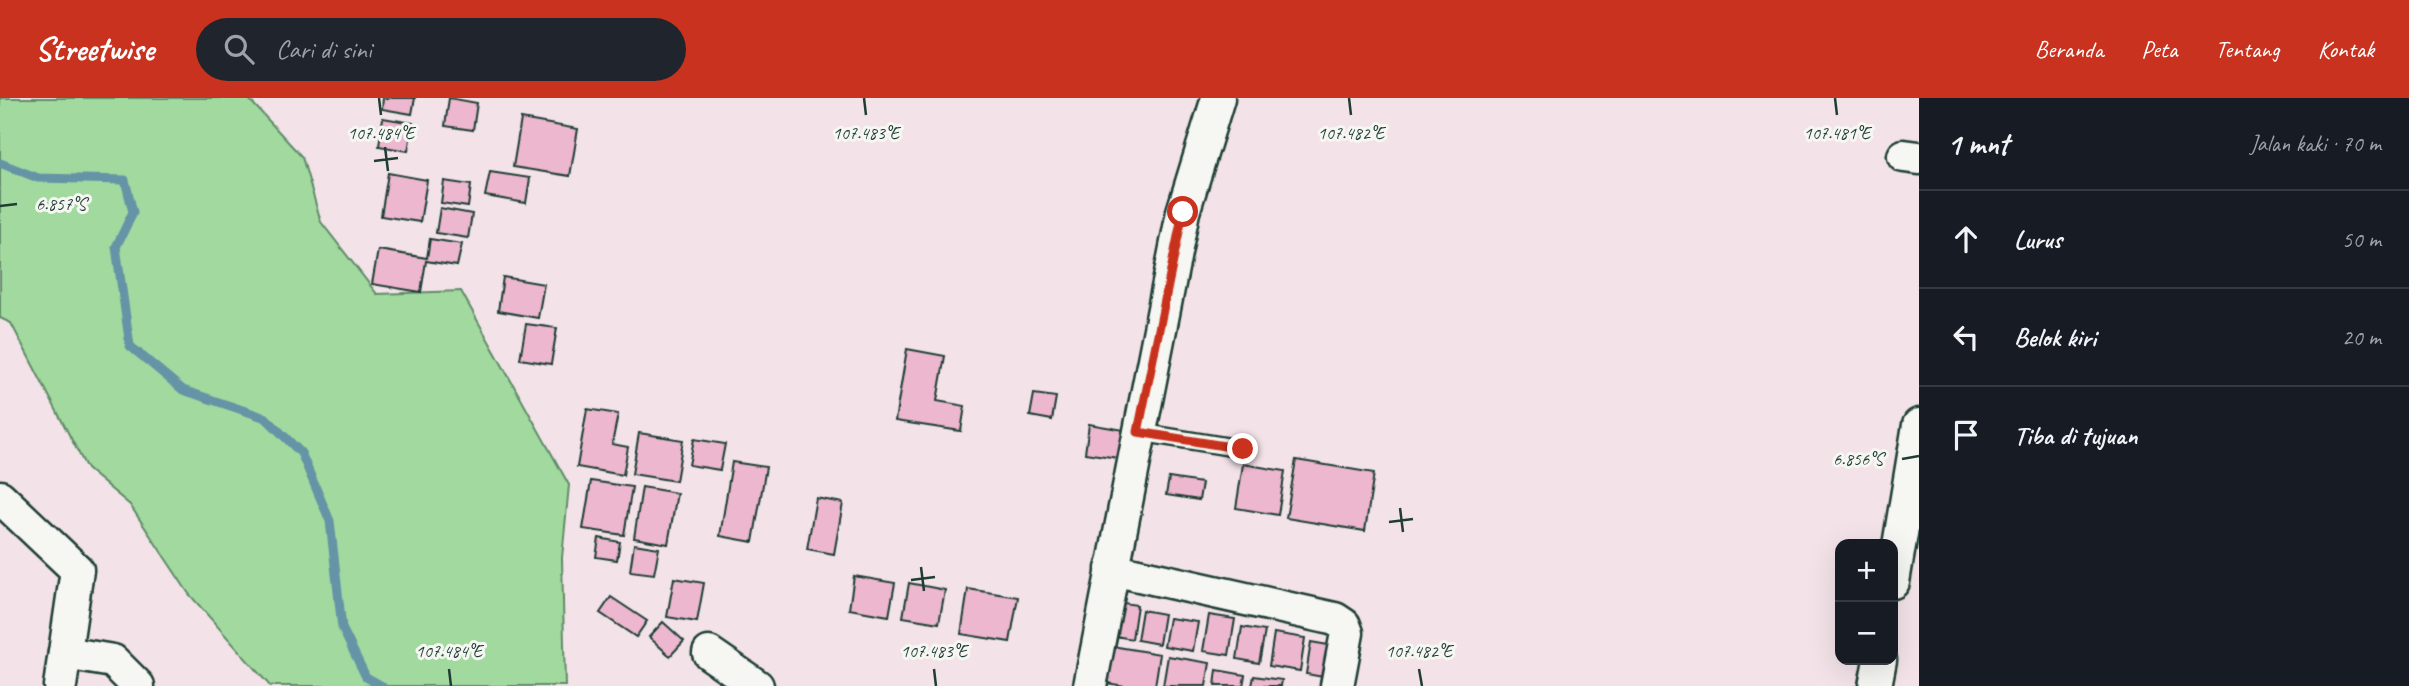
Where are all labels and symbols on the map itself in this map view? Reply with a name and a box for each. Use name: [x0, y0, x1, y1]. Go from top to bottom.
text: 107.484°E: [348, 122, 417, 144]
text: 107.483°E: [833, 122, 902, 144]
text: 107.482°E: [1318, 122, 1387, 144]
text: 107.481°E: [1804, 122, 1873, 144]
text: 6.857°S: [36, 193, 89, 215]
route start: [1167, 196, 1198, 227]
route end: [1227, 433, 1258, 464]
text: 6.856°S: [1833, 448, 1886, 470]
text: 107.484°E: [416, 640, 485, 662]
text: 107.483°E: [901, 640, 970, 662]
text: 107.482°E: [1386, 640, 1455, 662]

